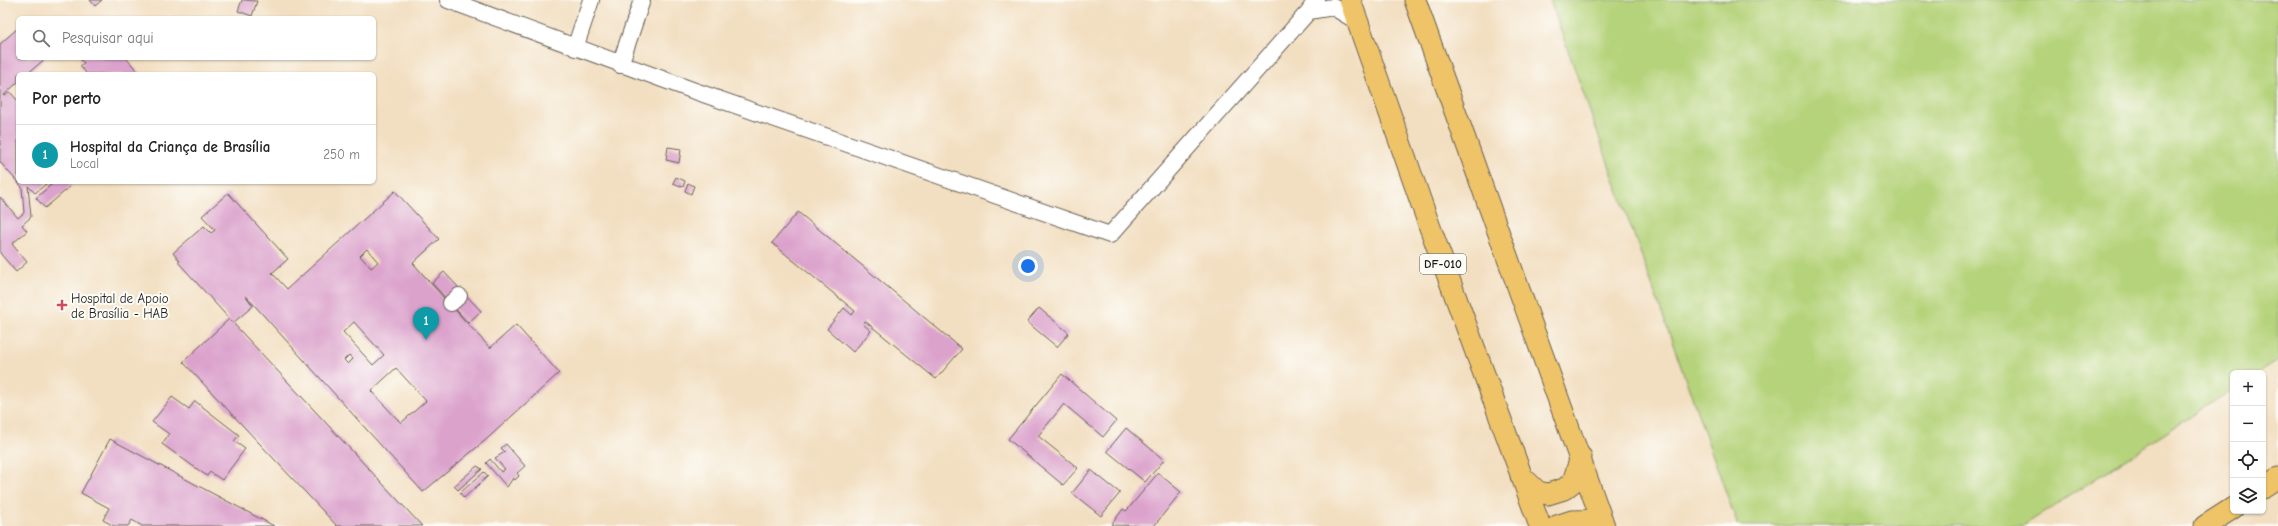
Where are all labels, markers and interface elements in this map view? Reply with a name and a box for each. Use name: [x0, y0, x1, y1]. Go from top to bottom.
search box: [16, 16, 376, 60]
icon: search: [30, 27, 52, 49]
text: Pesquisar aqui: [62, 29, 154, 47]
text: Por perto: [32, 89, 101, 108]
text: Hospital da Criança de Brasília: [70, 138, 270, 156]
text: 1: [42, 147, 48, 162]
text: 250 m: [323, 147, 360, 162]
text: Local: [70, 156, 99, 171]
road number: DF-010: [1420, 254, 1466, 274]
your location: [1018, 256, 1038, 276]
place label: Hospital de Apoio de Brasília - HAB: [71, 291, 169, 321]
marker: Hospital de Apoio de Brasília - HAB: [56, 299, 68, 311]
pin: 1: [413, 307, 439, 340]
map controls: [2230, 370, 2266, 514]
button: +: [2230, 370, 2266, 406]
button: −: [2230, 406, 2266, 442]
button: locate: [2230, 442, 2266, 478]
button: layers: [2230, 478, 2266, 514]

